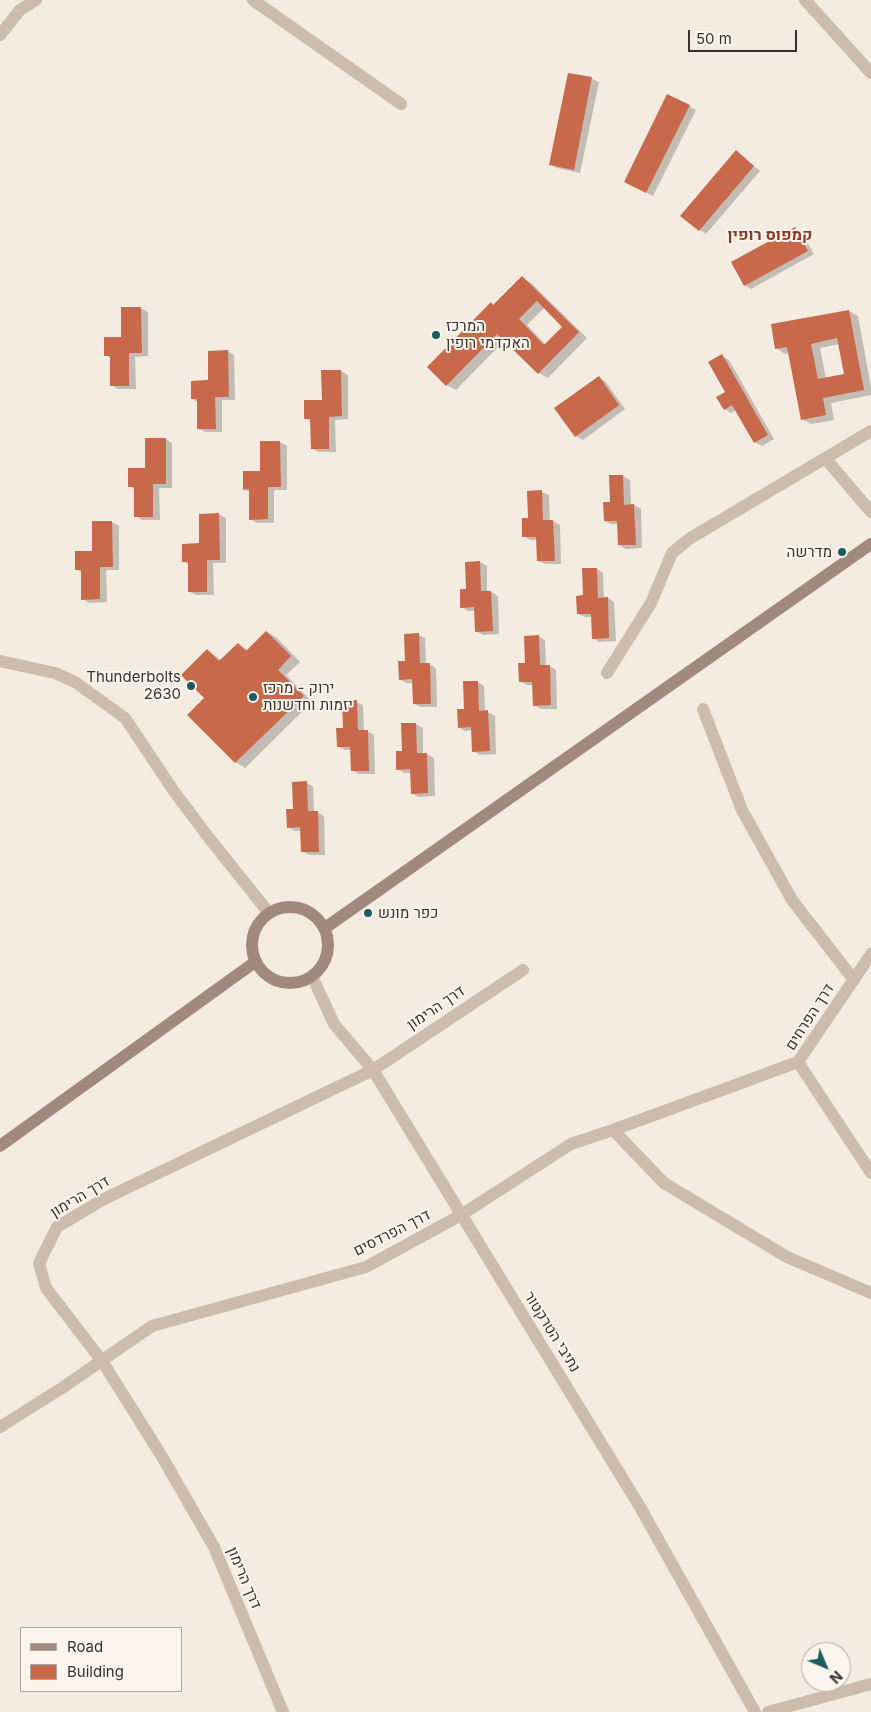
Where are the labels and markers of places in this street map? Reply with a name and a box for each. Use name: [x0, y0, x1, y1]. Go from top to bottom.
place label: המרכז האקדמי רופין: [446, 317, 530, 352]
marker: המרכז האקדמי רופין: [430, 329, 442, 341]
place label: מדרשה: [787, 543, 832, 561]
marker: מדרשה: [836, 546, 848, 558]
place label: Thunderbolts 2630: [86, 668, 181, 703]
place label: ירוק - מרכז יזמות וחדשנות: [263, 679, 353, 714]
marker: Thunderbolts 2630: [185, 680, 197, 692]
marker: ירוק - מרכז יזמות וחדשנות: [247, 691, 259, 703]
place label: כפר מונש: [378, 904, 438, 922]
marker: כפר מונש: [362, 907, 374, 919]

